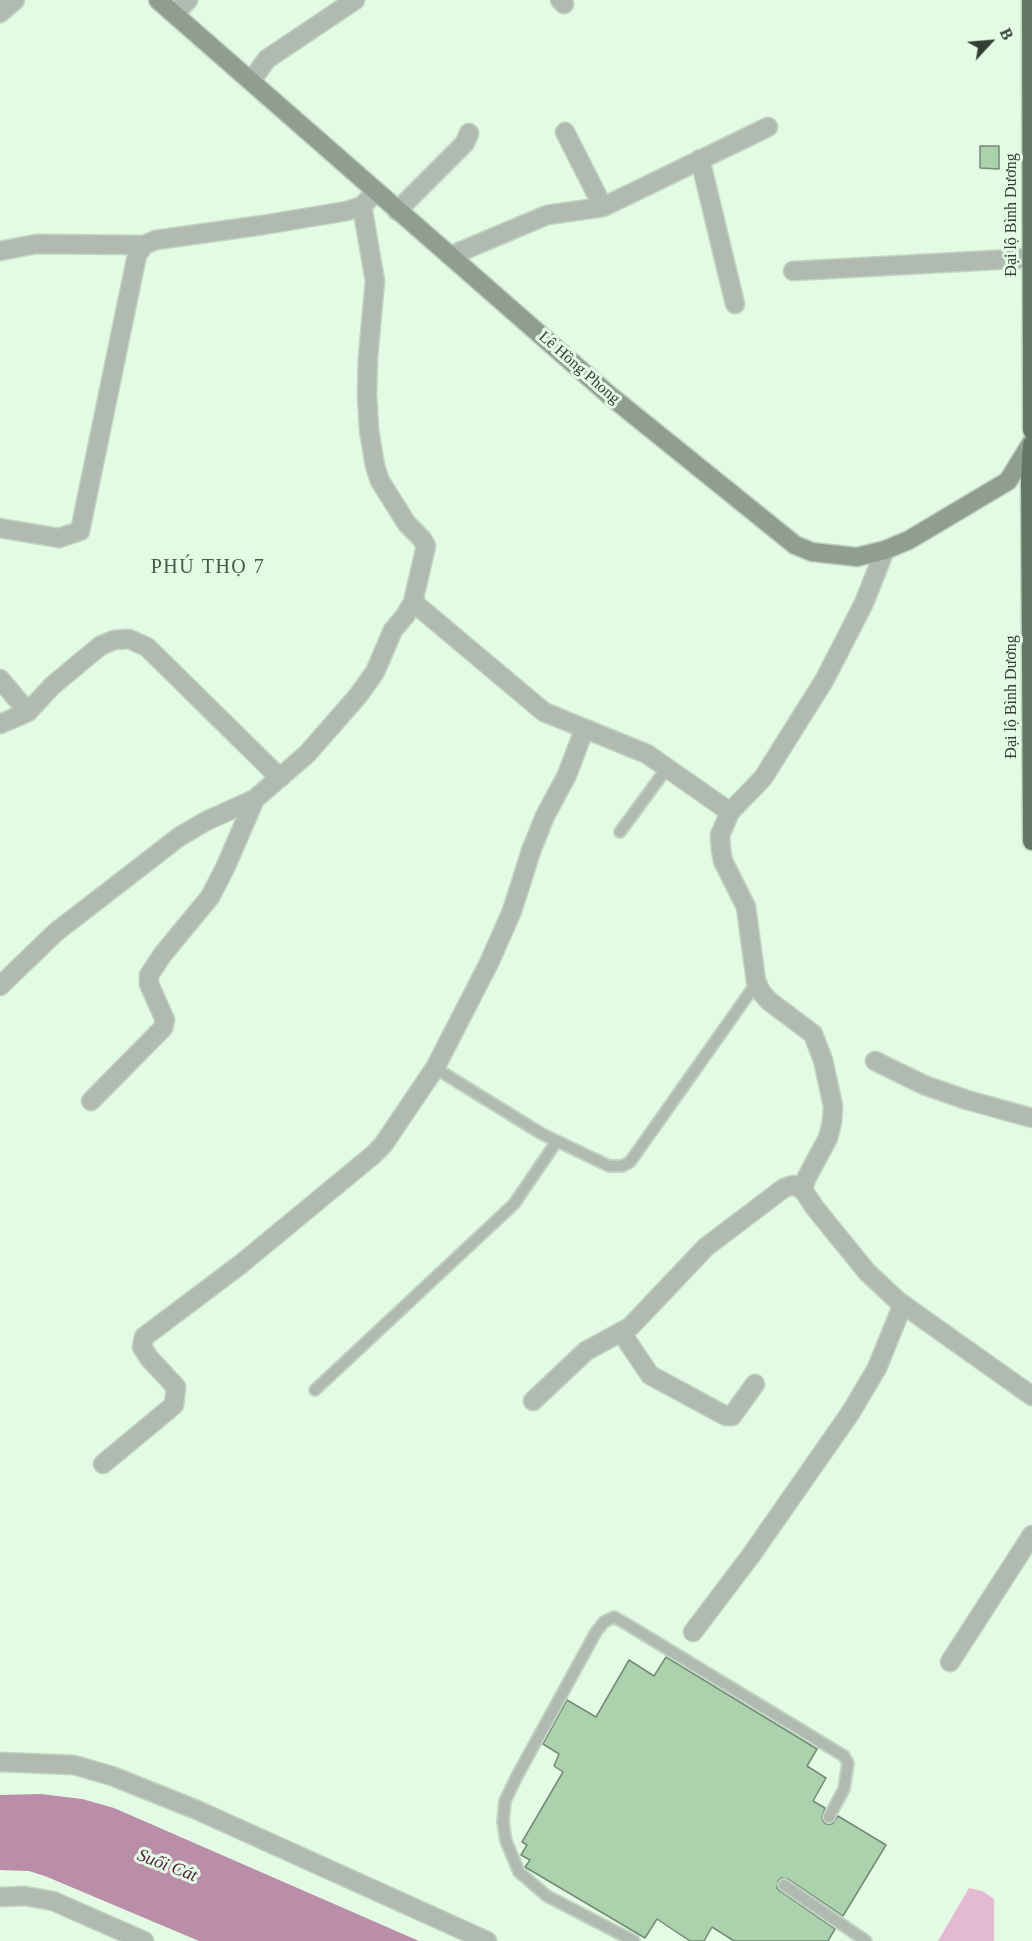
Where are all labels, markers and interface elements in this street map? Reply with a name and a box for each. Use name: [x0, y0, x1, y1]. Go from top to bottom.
north arrow: [960, 12, 1020, 72]
text: B: [997, 25, 1017, 42]
street label: Đại lộ Bình Dương: [1002, 153, 1022, 277]
street label: Lê Hồng Phong: [534, 328, 624, 408]
district label: PHÚ THỌ 7: [151, 556, 265, 580]
street label: Đại lộ Bình Dương: [1002, 635, 1022, 759]
water label: Suối Cát: [134, 1845, 200, 1887]

